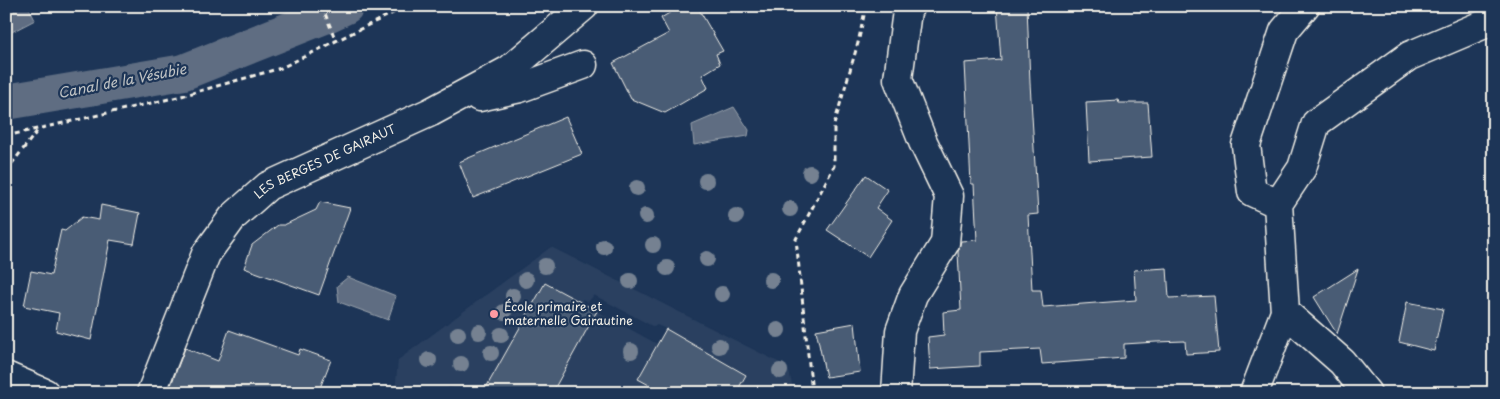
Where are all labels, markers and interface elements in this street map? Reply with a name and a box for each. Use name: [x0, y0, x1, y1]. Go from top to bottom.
water label: Canal de la Vésubie: [56, 58, 189, 103]
street label: LES BERGES DE GAIRAUT: [250, 119, 399, 202]
place label: École primaire et maternelle Gairautine: [504, 297, 633, 329]
marker: École primaire et maternelle Gairautine: [488, 308, 500, 320]

